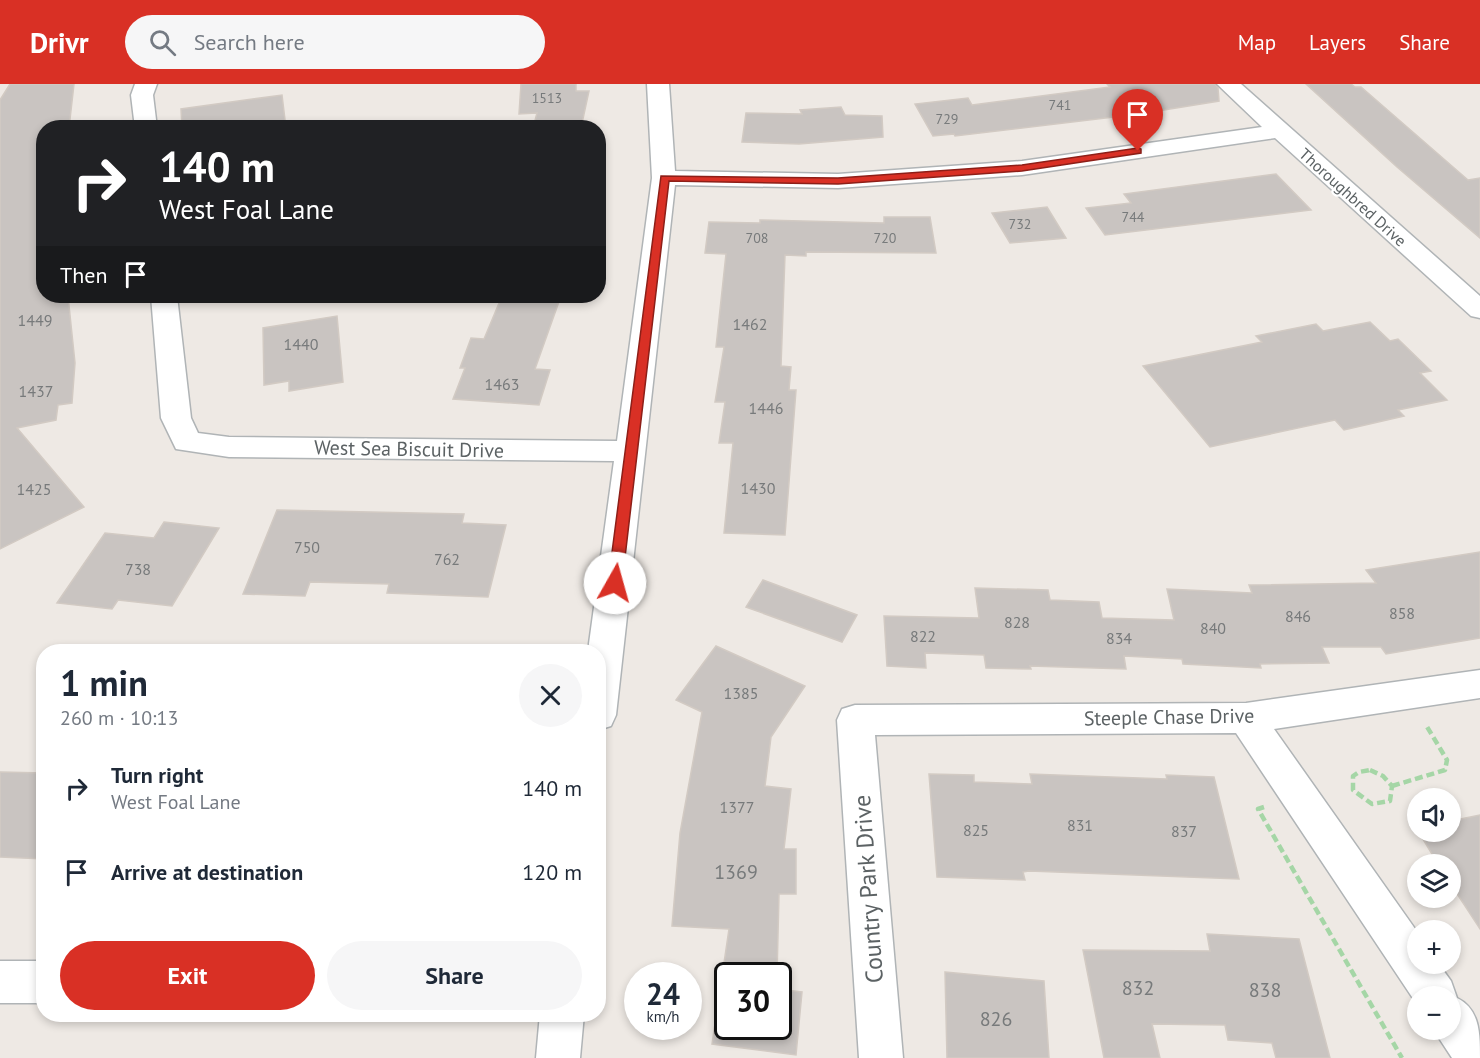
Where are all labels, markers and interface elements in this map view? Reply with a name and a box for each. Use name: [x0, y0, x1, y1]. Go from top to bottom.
search box: [125, 15, 545, 69]
text: Drivr: [30, 24, 89, 61]
icon: search: [146, 26, 179, 59]
text: Search here: [194, 28, 305, 56]
text: Map: [1238, 29, 1276, 56]
text: Layers: [1309, 29, 1366, 56]
text: Share: [1399, 29, 1450, 56]
house number: 1513: [532, 89, 562, 107]
pin: [1112, 89, 1163, 151]
house number: 741: [1049, 96, 1071, 114]
icon: arrive: [1121, 98, 1154, 131]
house number: 729: [936, 110, 958, 128]
text: 140 m: [159, 139, 275, 194]
icon: right: [60, 144, 138, 222]
street label: Thoroughbred Drive: [1295, 144, 1411, 250]
text: West Foal Lane: [159, 192, 334, 226]
house number: 744: [1122, 208, 1145, 226]
house number: 732: [1009, 215, 1031, 233]
house number: 708: [746, 229, 768, 247]
house number: 720: [874, 229, 897, 247]
icon: arrive: [119, 258, 152, 291]
text: Then: [60, 261, 107, 289]
house number: 1449: [18, 310, 52, 330]
house number: 1462: [733, 314, 767, 334]
house number: 1440: [284, 334, 319, 354]
house number: 1463: [485, 374, 519, 394]
house number: 1437: [19, 381, 53, 401]
house number: 1446: [749, 398, 783, 418]
street label: West Sea Biscuit Drive: [314, 434, 504, 464]
house number: 1430: [741, 478, 776, 498]
house number: 1425: [17, 479, 51, 499]
house number: 750: [294, 537, 320, 557]
house number: 762: [434, 549, 460, 569]
position arrow: [583, 551, 647, 615]
house number: 738: [125, 559, 151, 579]
house number: 858: [1389, 603, 1415, 623]
house number: 846: [1285, 606, 1311, 626]
house number: 828: [1004, 612, 1030, 632]
house number: 840: [1200, 618, 1226, 638]
house number: 822: [910, 626, 936, 646]
house number: 834: [1106, 628, 1132, 648]
text: 1 min: [60, 659, 148, 706]
button: close: [519, 664, 582, 727]
house number: 1385: [724, 683, 758, 703]
street label: Steeple Chase Drive: [1084, 703, 1254, 731]
text: 260 m · 10:13: [60, 705, 178, 731]
text: Turn right: [111, 761, 203, 789]
icon: right: [60, 772, 93, 805]
text: 140 m: [522, 774, 582, 802]
map controls: [1407, 788, 1461, 1040]
button: sound: [1407, 788, 1461, 842]
text: West Foal Lane: [111, 789, 241, 815]
street label: Country Park Drive: [846, 794, 890, 984]
house number: 1377: [720, 797, 754, 817]
house number: 831: [1067, 815, 1093, 835]
house number: 825: [963, 820, 989, 840]
house number: 837: [1171, 821, 1197, 841]
button: layers: [1407, 854, 1461, 908]
icon: arrive: [60, 856, 93, 889]
text: Arrive at destination: [111, 858, 303, 886]
text: 120 m: [522, 858, 582, 886]
house number: 1369: [714, 859, 758, 885]
button: +: [1407, 920, 1461, 974]
button: Exit: [60, 941, 315, 1010]
button: Share: [327, 941, 582, 1010]
speed limit sign: 30: [714, 962, 792, 1040]
text: 24: [646, 974, 680, 1013]
house number: 832: [1122, 975, 1154, 1001]
house number: 838: [1249, 977, 1281, 1003]
button: −: [1407, 986, 1461, 1040]
house number: 826: [980, 1006, 1012, 1032]
text: km/h: [647, 1007, 679, 1026]

